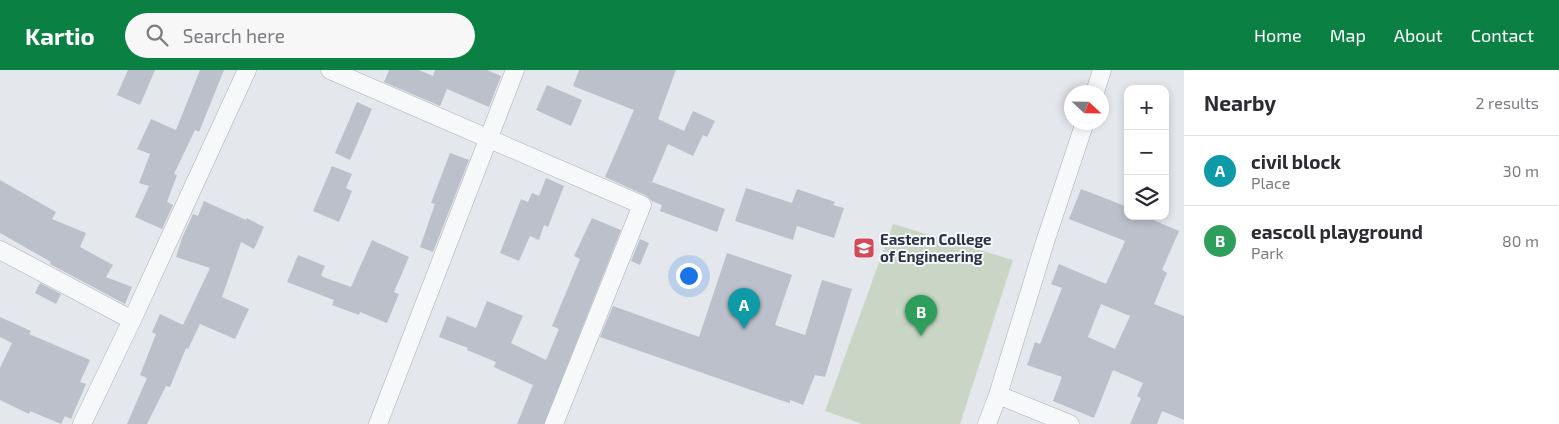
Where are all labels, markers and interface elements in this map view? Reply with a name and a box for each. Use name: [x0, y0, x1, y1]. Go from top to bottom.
search box: [125, 13, 475, 58]
text: Kartio: [25, 21, 95, 50]
icon: search: [143, 21, 171, 49]
text: Search here: [183, 24, 285, 47]
text: Home: [1254, 24, 1302, 46]
text: Map: [1330, 24, 1366, 46]
text: About: [1394, 24, 1443, 46]
text: Contact: [1471, 24, 1534, 46]
north arrow: [1064, 85, 1109, 130]
map controls: [1124, 85, 1169, 220]
button: +: [1124, 85, 1169, 130]
text: Nearby: [1204, 90, 1276, 115]
text: 2 results: [1476, 93, 1539, 112]
button: −: [1124, 130, 1169, 175]
text: civil block: [1251, 150, 1341, 173]
text: A: [1215, 161, 1225, 180]
text: 30 m: [1503, 161, 1539, 180]
text: Place: [1251, 173, 1290, 192]
button: layers: [1124, 175, 1169, 220]
text: eascoll playground: [1251, 220, 1423, 243]
place label: Eastern College of Engineering: [880, 230, 992, 265]
text: B: [1215, 231, 1225, 250]
text: 80 m: [1502, 231, 1539, 250]
school or university icon: Eastern College of Engineering: [852, 236, 876, 260]
text: Park: [1251, 243, 1284, 262]
your location: [676, 263, 702, 289]
pin: A: [728, 288, 760, 329]
pin: B: [905, 295, 937, 336]

